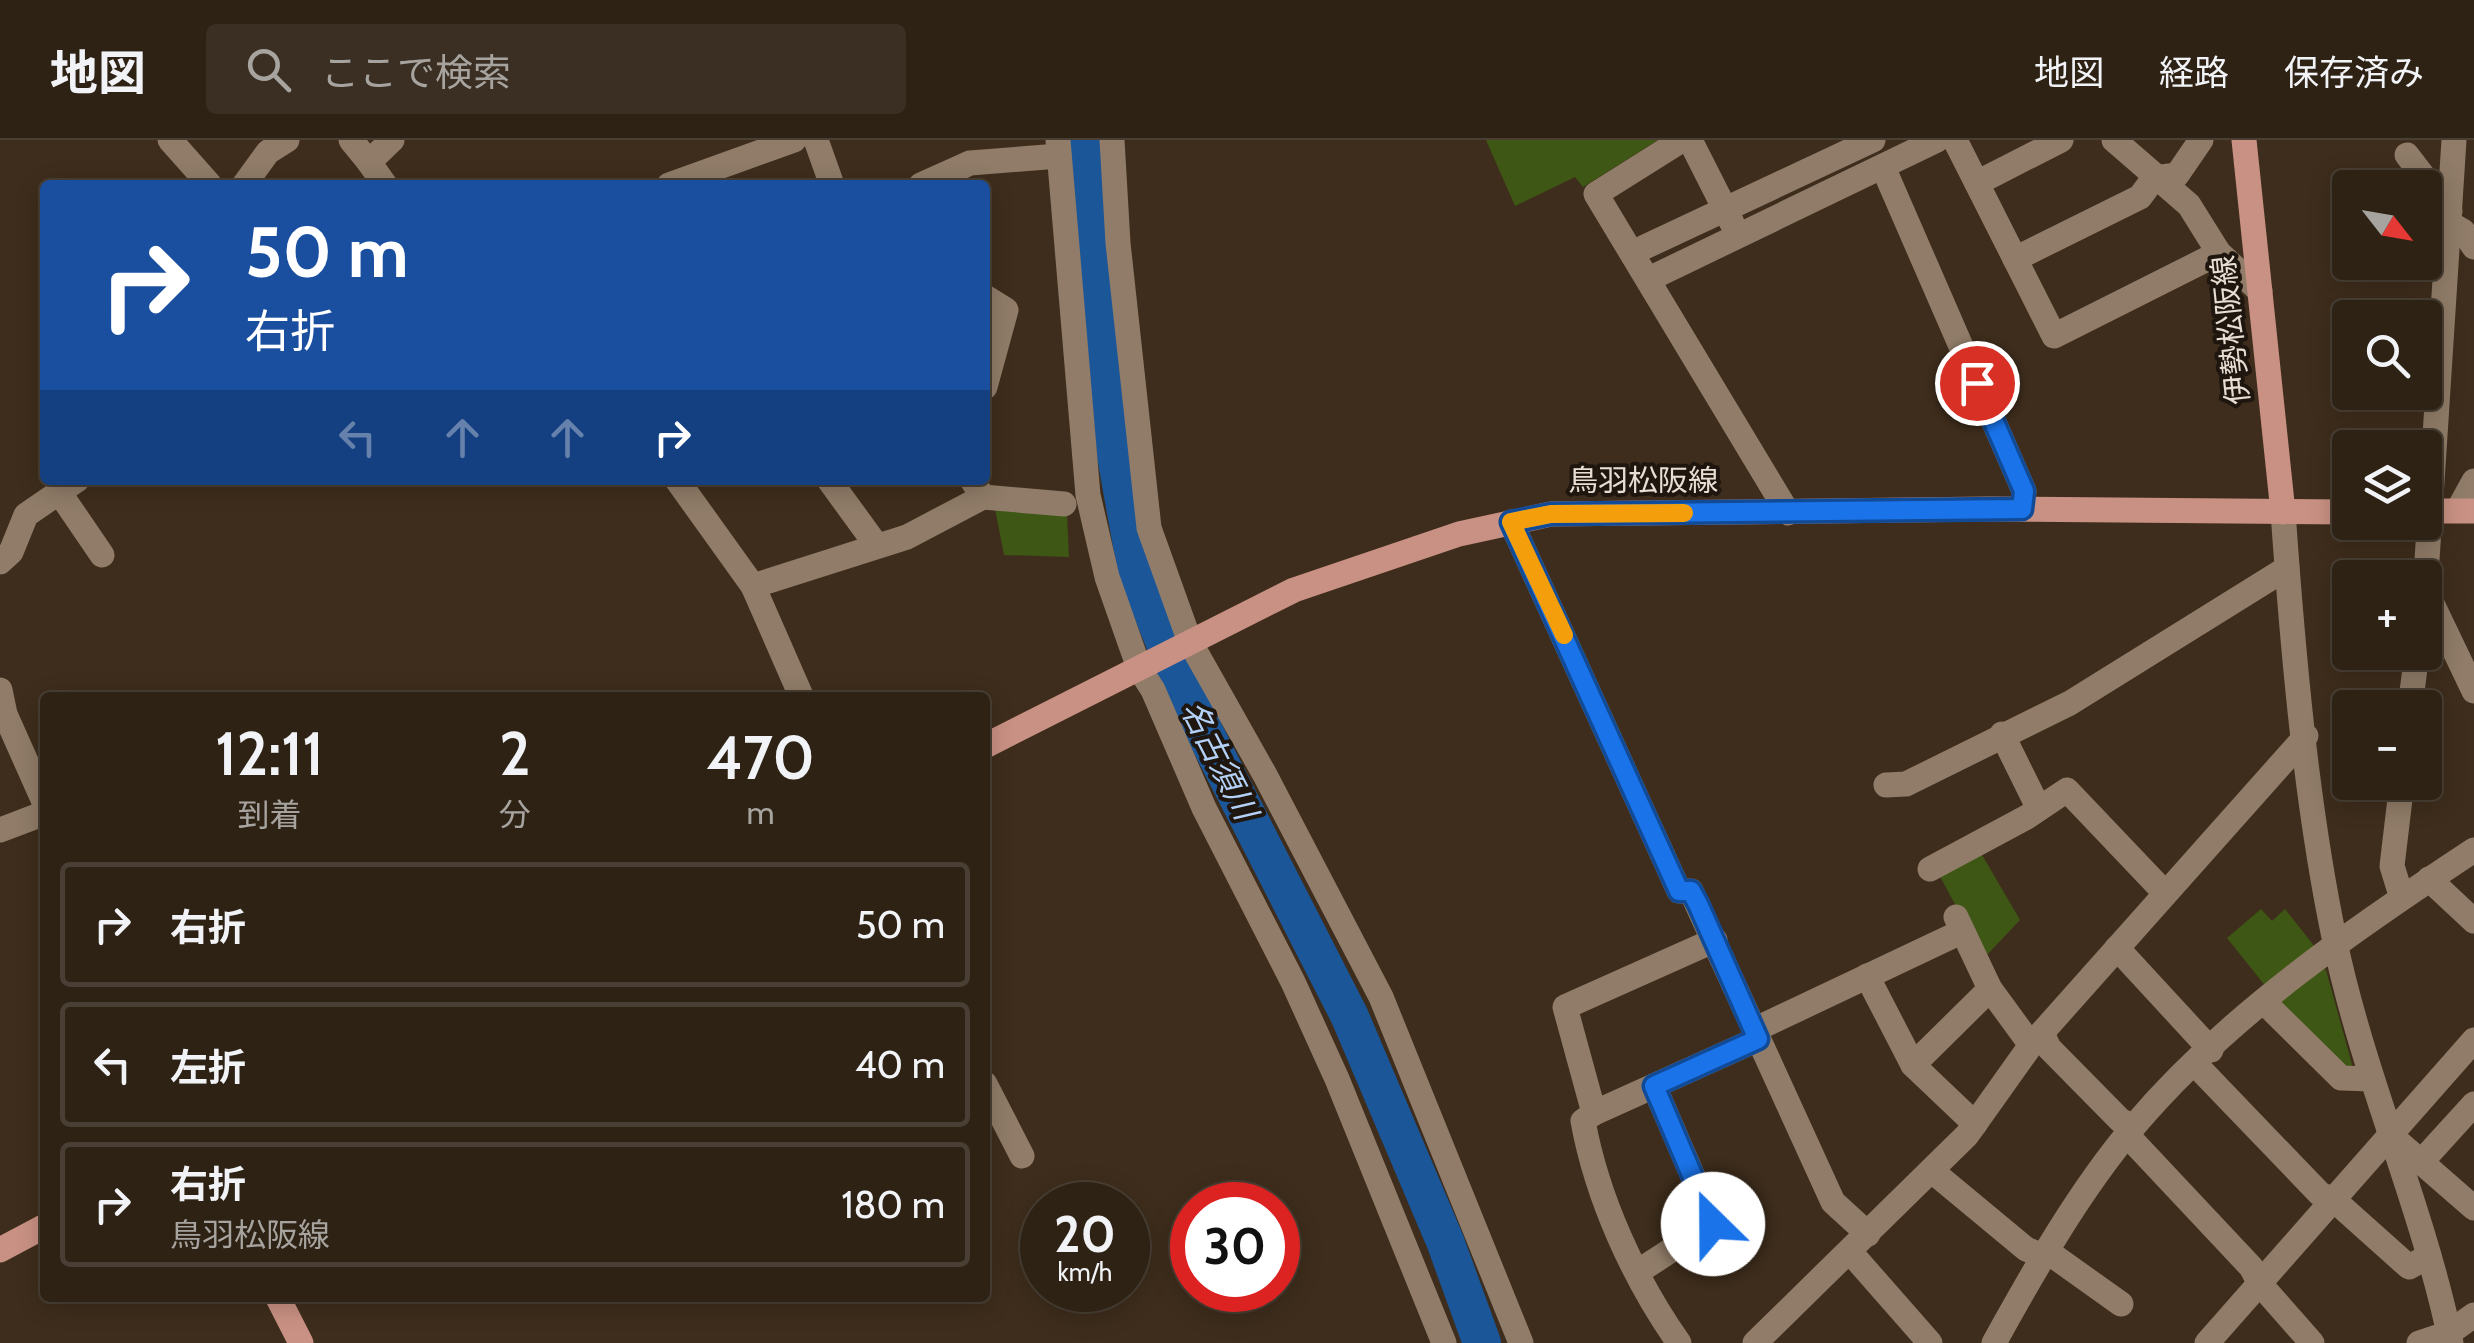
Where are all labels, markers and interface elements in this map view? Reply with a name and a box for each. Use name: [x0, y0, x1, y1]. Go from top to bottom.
search box: [206, 24, 906, 114]
icon: search: [241, 42, 296, 97]
text: 地図: [50, 44, 146, 102]
text: ここで検索: [321, 49, 511, 96]
text: 地図: [2034, 51, 2104, 94]
text: 経路: [2159, 51, 2229, 94]
text: 保存済み: [2284, 51, 2424, 94]
north arrow: [2332, 170, 2442, 280]
map controls: [2332, 170, 2442, 800]
text: 50 m: [245, 209, 409, 295]
icon: right: [80, 220, 210, 350]
street label: 伊勢松阪線: [2204, 254, 2257, 407]
button: search: [2332, 300, 2442, 410]
text: 右折: [245, 304, 335, 358]
pin: [1935, 341, 2020, 426]
icon: arrive: [1950, 356, 2005, 411]
icon: left: [330, 410, 385, 465]
icon: ahead: [435, 410, 490, 465]
icon: ahead: [540, 410, 595, 465]
icon: right: [645, 410, 700, 465]
button: layers: [2332, 430, 2442, 540]
street label: 鳥羽松阪線: [1568, 462, 1718, 499]
button: +: [2332, 560, 2442, 670]
button: −: [2332, 690, 2442, 800]
water label: 名古須川: [1173, 694, 1267, 828]
text: 12:11: [215, 717, 324, 790]
text: 2: [499, 717, 531, 790]
text: 470: [706, 721, 815, 794]
text: m: [746, 793, 774, 832]
text: 到着: [237, 795, 301, 834]
text: 分: [499, 795, 531, 834]
icon: right: [85, 897, 140, 952]
text: 50 m: [856, 901, 945, 948]
text: 右折: [170, 904, 246, 951]
icon: left: [85, 1037, 140, 1092]
text: 40 m: [855, 1041, 945, 1088]
text: 左折: [170, 1044, 246, 1091]
text: 右折: [170, 1161, 246, 1208]
position arrow: [1661, 1172, 1765, 1276]
icon: right: [85, 1177, 140, 1232]
text: 180 m: [841, 1181, 945, 1228]
speed limit sign: 30: [1170, 1182, 1300, 1312]
text: 20: [1054, 1204, 1116, 1265]
text: 鳥羽松阪線: [170, 1215, 330, 1254]
text: km/h: [1058, 1257, 1112, 1287]

